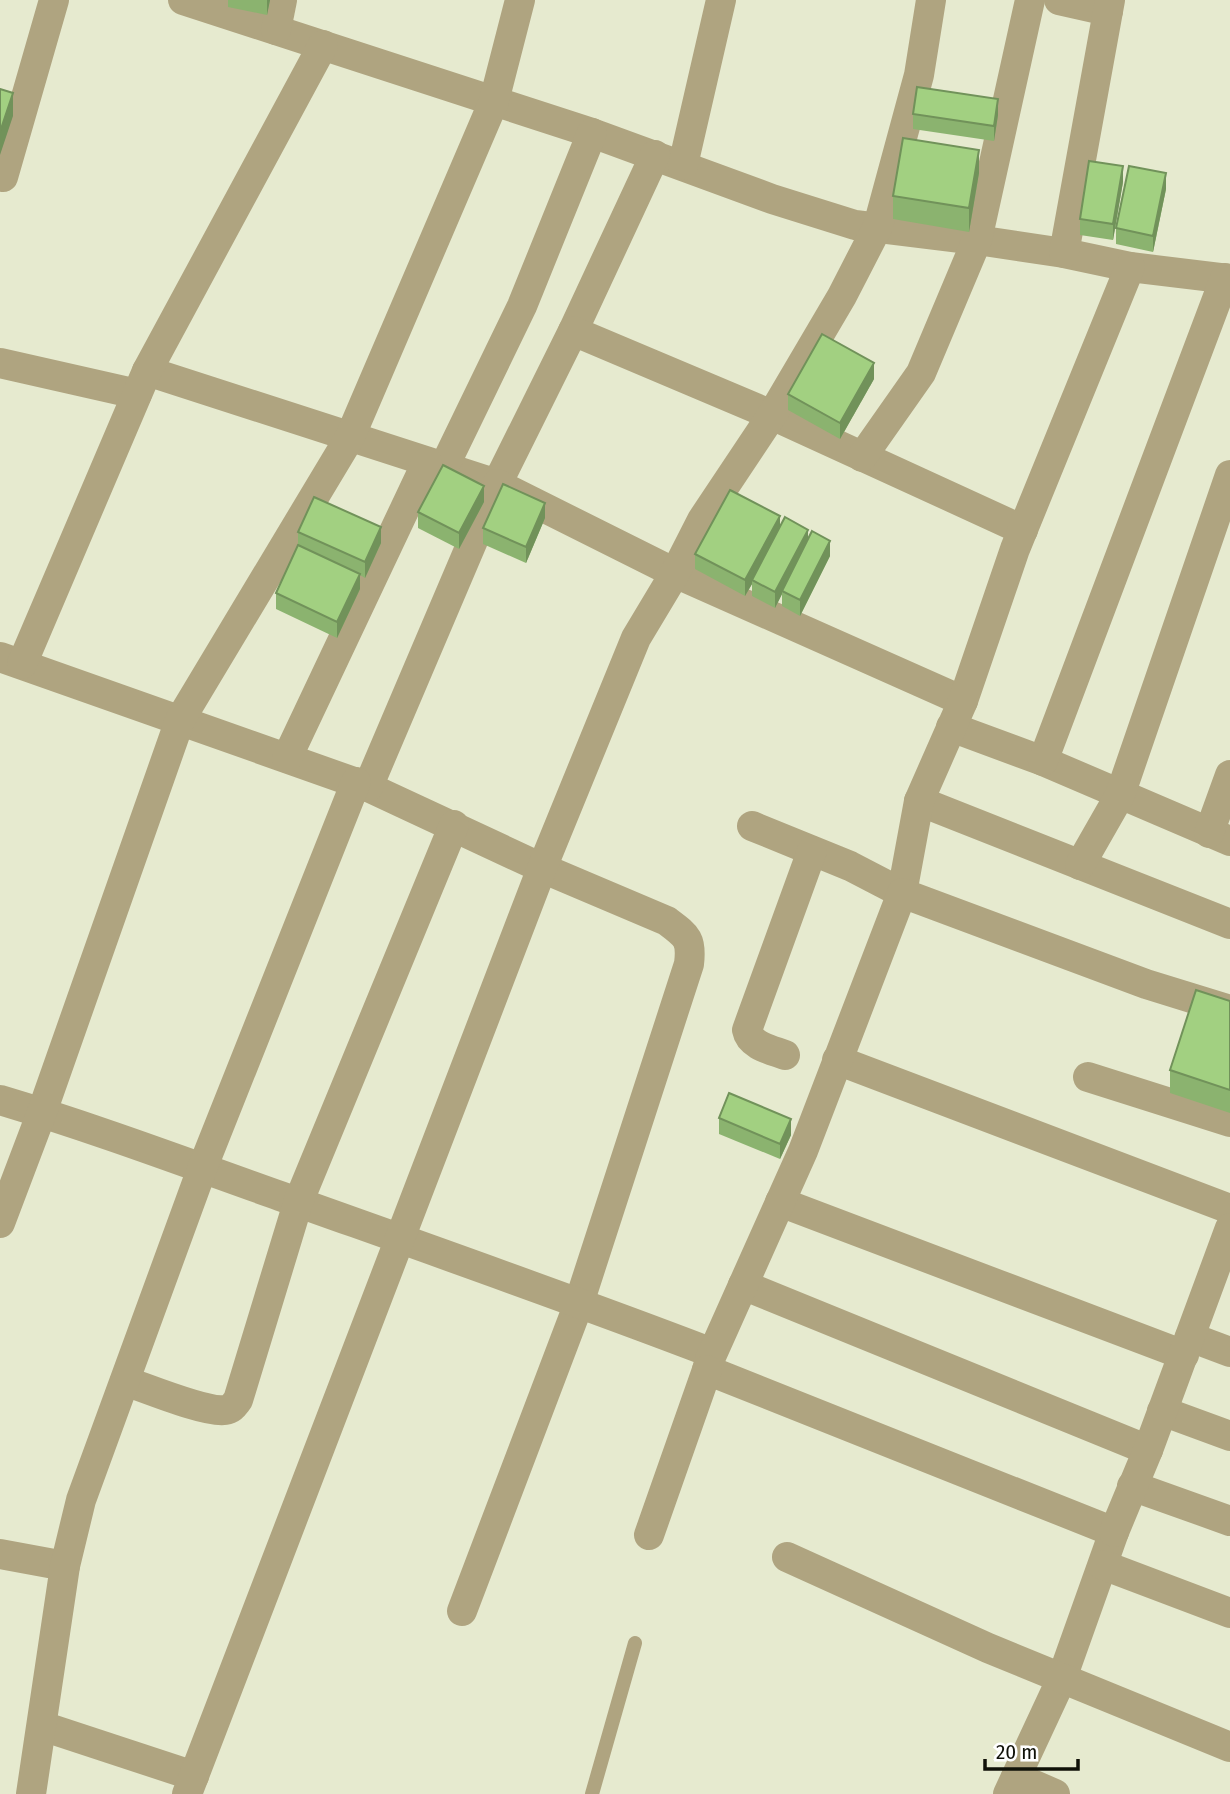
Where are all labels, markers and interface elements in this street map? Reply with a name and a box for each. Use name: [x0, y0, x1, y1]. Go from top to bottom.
scale bar: [985, 1728, 1078, 1772]
text: 20 m: [996, 1739, 1037, 1765]

